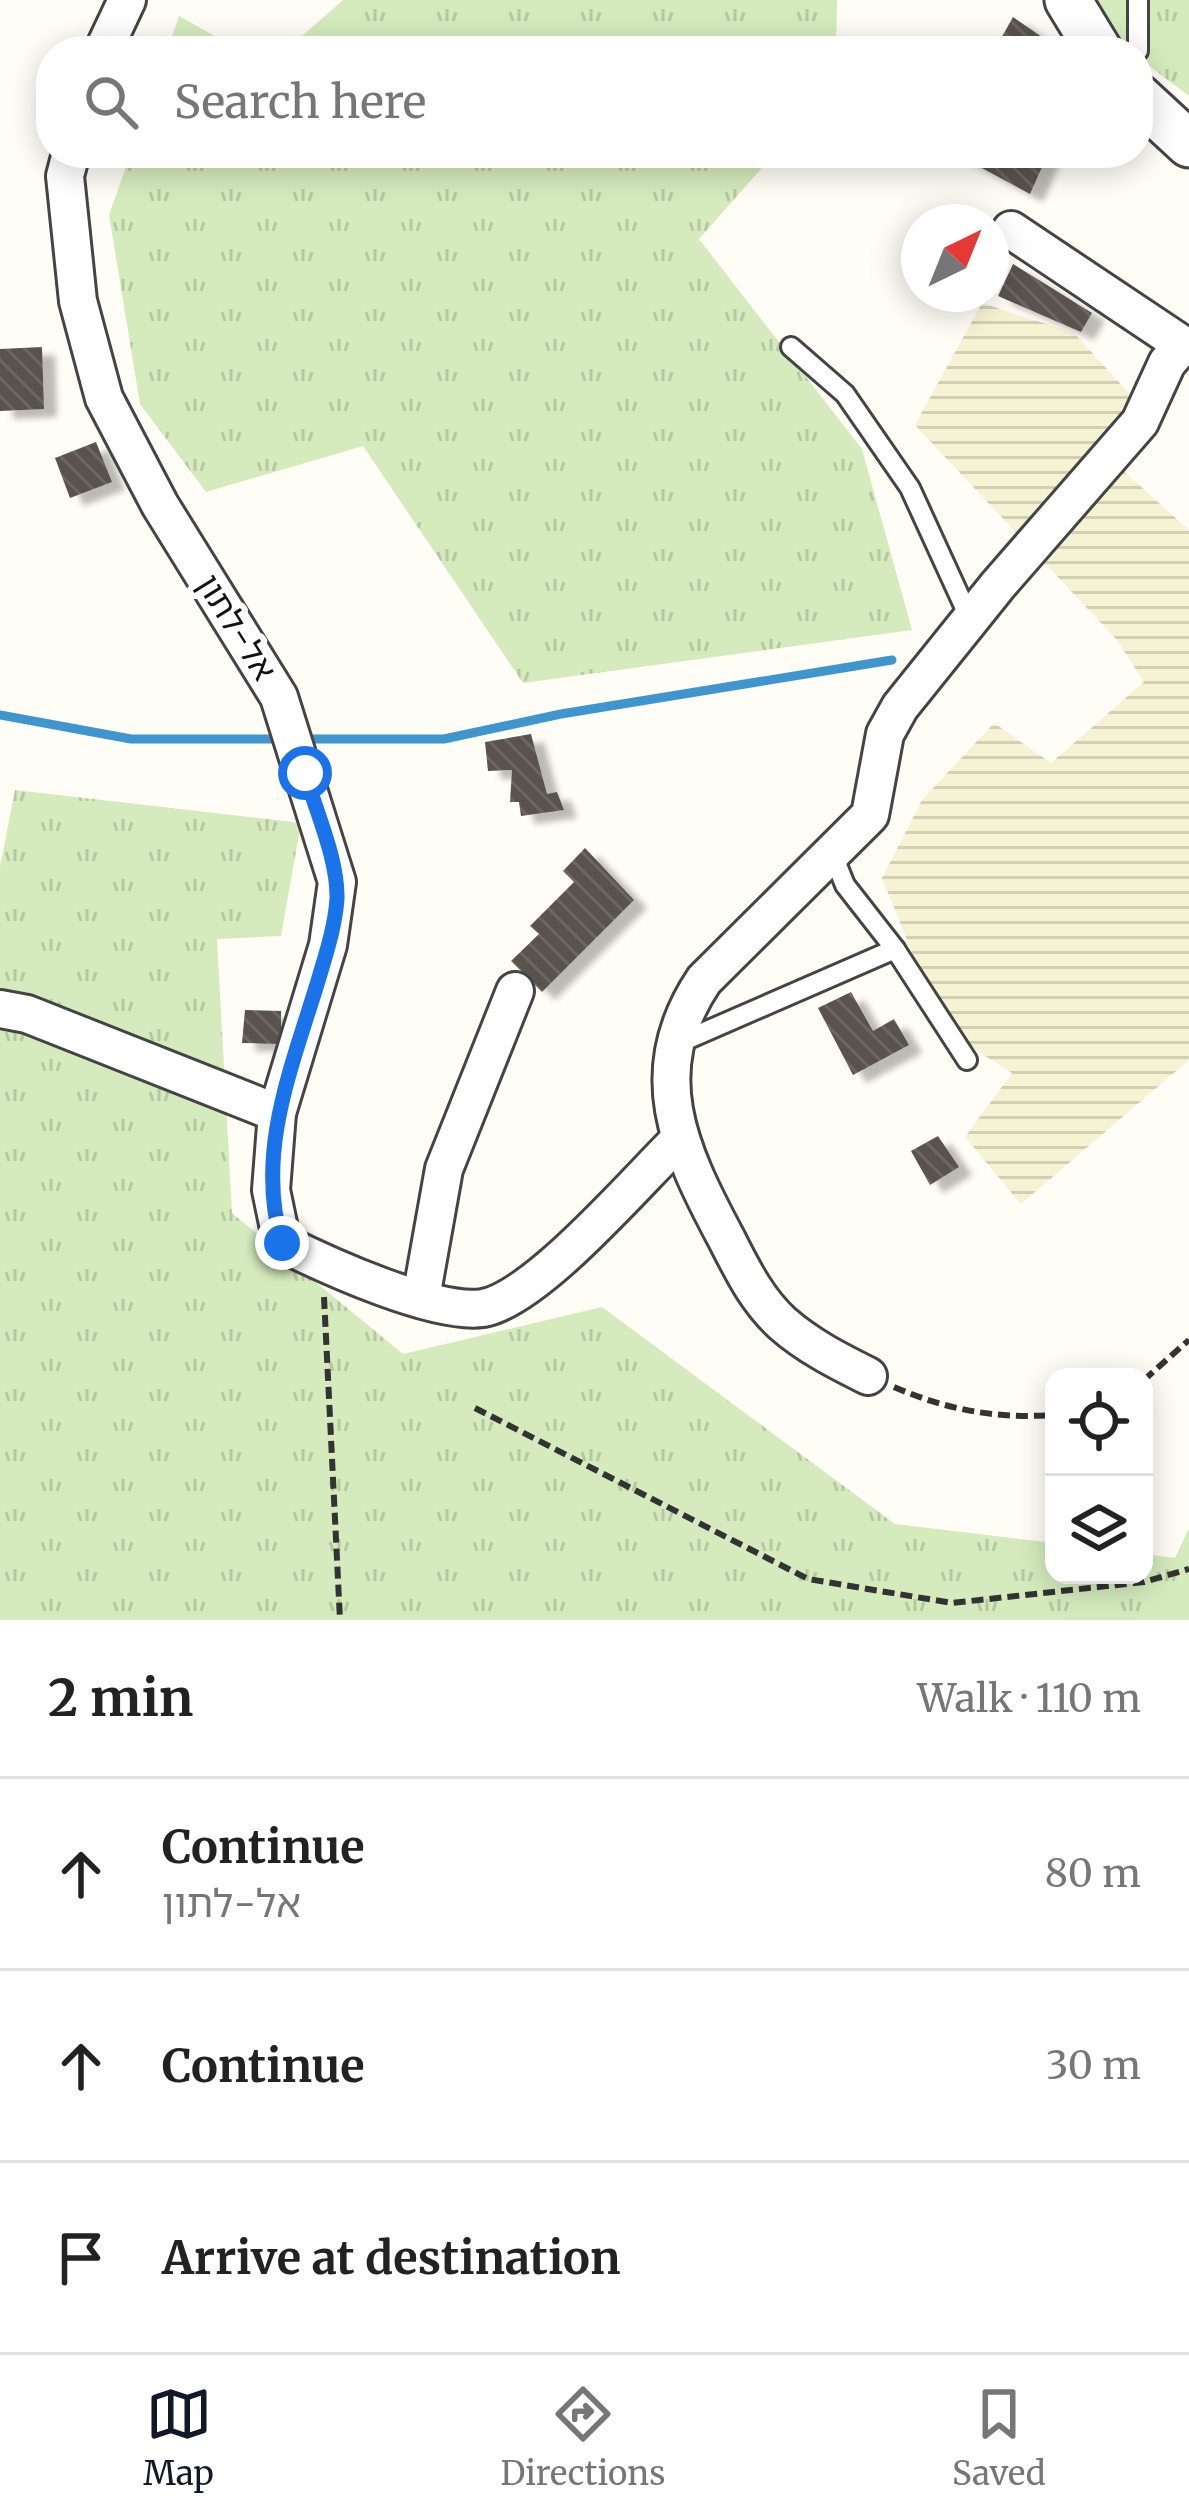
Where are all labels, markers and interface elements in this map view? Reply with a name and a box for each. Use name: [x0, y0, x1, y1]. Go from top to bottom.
search box: [36, 36, 1153, 168]
icon: search: [78, 69, 144, 135]
text: Search here: [174, 74, 426, 130]
north arrow: [901, 204, 1009, 312]
street label: אל-לתון: [188, 567, 285, 688]
route start: [278, 746, 332, 800]
route end: [255, 1216, 309, 1270]
map controls: [1045, 1368, 1153, 1584]
button: locate: [1045, 1368, 1153, 1476]
button: layers: [1045, 1476, 1153, 1584]
text: 2 min: [48, 1666, 193, 1730]
text: Walk · 110 m: [917, 1674, 1141, 1723]
text: Continue: [162, 1819, 364, 1875]
icon: ahead: [48, 1841, 114, 1907]
text: 80 m: [1045, 1849, 1141, 1898]
text: אל-לתון: [162, 1879, 301, 1928]
icon: ahead: [48, 2033, 114, 2099]
text: Continue: [162, 2038, 364, 2094]
text: 30 m: [1046, 2041, 1141, 2090]
icon: arrive: [48, 2225, 114, 2291]
text: Arrive at destination: [162, 2230, 620, 2286]
tab: Map: [143, 2381, 214, 2494]
tab: Directions: [500, 2381, 665, 2494]
tab: Saved: [952, 2381, 1046, 2494]

